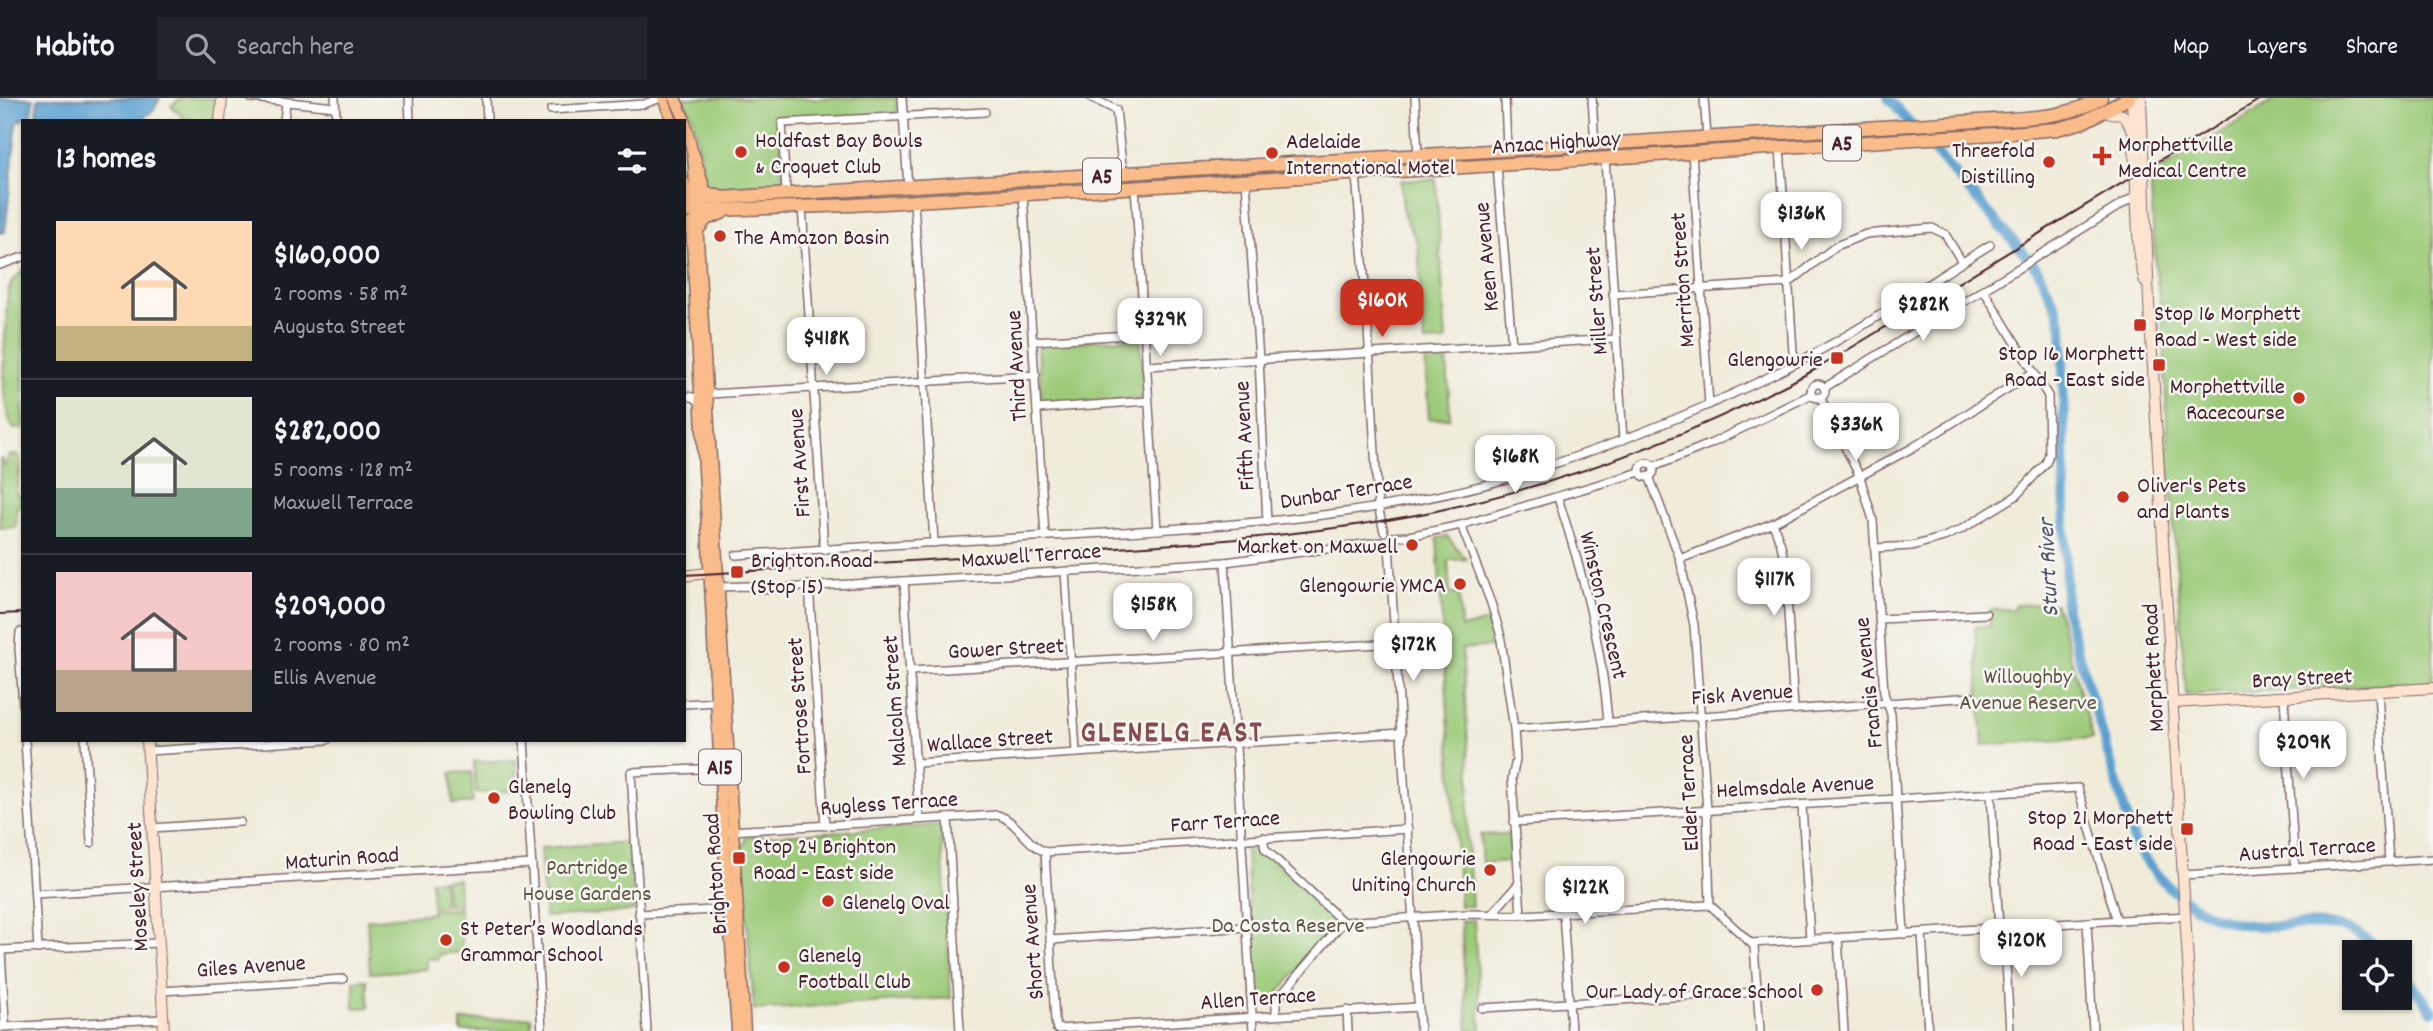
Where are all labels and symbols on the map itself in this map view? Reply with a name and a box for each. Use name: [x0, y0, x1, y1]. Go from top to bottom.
street label: Anzac Highway: [1491, 123, 1622, 165]
place label: Holdfast Bay Bowls & Croquet Club: [755, 126, 923, 185]
road number: A5: [1823, 126, 1861, 160]
place label: Adelaide International Motel: [1286, 127, 1456, 186]
place label: Morphettville Medical Centre: [2118, 130, 2247, 189]
place label: Threefold Distilling: [1952, 136, 2035, 195]
marker: Holdfast Bay Bowls & Croquet Club: [733, 144, 749, 160]
marker: Adelaide International Motel: [1264, 145, 1280, 161]
marker: Morphettville Medical Centre: [2092, 146, 2112, 166]
marker: Threefold Distilling: [2041, 154, 2057, 170]
road number: A5: [1083, 158, 1121, 194]
pin: $136K: [1752, 192, 1850, 252]
street label: Keen Avenue: [1467, 201, 1510, 313]
street label: Merriton Street: [1663, 211, 1706, 348]
place label: The Amazon Basin: [734, 223, 889, 256]
marker: The Amazon Basin: [712, 228, 728, 244]
street label: Miller Street: [1578, 246, 1619, 356]
pin: $160K: [1333, 280, 1431, 339]
pin: $282K: [1874, 284, 1972, 343]
pin: $329K: [1111, 299, 1209, 358]
place label: Stop 16 Morphett Road - West side: [2154, 299, 2301, 358]
street label: Third Avenue: [999, 309, 1038, 422]
pin: $418K: [777, 317, 875, 377]
marker: Stop 16 Morphett Road - West side: [2132, 317, 2148, 333]
place label: Stop 16 Morphett Road - East side: [1998, 339, 2145, 398]
place label: Glengowrie: [1727, 345, 1823, 378]
marker: Glengowrie: [1829, 350, 1845, 366]
marker: Stop 16 Morphett Road - East side: [2151, 357, 2167, 373]
place label: Morphettville Racecourse: [2170, 372, 2285, 431]
street label: Fifth Avenue: [1227, 380, 1266, 491]
marker: Morphettville Racecourse: [2291, 390, 2307, 406]
pin: $336K: [1807, 404, 1905, 463]
street label: First Avenue: [781, 407, 822, 518]
pin: $168K: [1466, 436, 1564, 495]
street label: Dunbar Terrace: [1278, 467, 1415, 520]
place label: Oliver's Pets and Plants: [2137, 471, 2246, 530]
marker: Oliver's Pets and Plants: [2115, 489, 2131, 505]
water label: Sturt River: [2030, 515, 2070, 618]
street label: Winston Crescent: [1569, 529, 1635, 683]
place label: Market on Maxwell: [1237, 532, 1399, 565]
street label: Maxwell Terrace: [960, 536, 1102, 579]
marker: Market on Maxwell: [1404, 537, 1420, 553]
place label: Brighton Road (Stop 15): [751, 546, 873, 605]
pin: $117K: [1725, 559, 1823, 618]
marker: Brighton Road (Stop 15): [729, 564, 745, 580]
place label: Glengowrie YMCA: [1299, 571, 1446, 604]
marker: Glengowrie YMCA: [1452, 576, 1468, 592]
pin: $158K: [1104, 584, 1202, 643]
street label: Morphett Road: [2136, 603, 2175, 733]
street label: Francis Avenue: [1847, 615, 1894, 750]
pin: $172K: [1364, 624, 1462, 683]
street label: Gower Street: [947, 631, 1065, 670]
street label: Malcolm Street: [875, 634, 918, 768]
street label: Fortrose Street: [780, 636, 823, 775]
street label: Bray Street: [2251, 661, 2353, 700]
park label: Willoughby Avenue Reserve: [1959, 662, 2097, 721]
street label: Fisk Avenue: [1690, 676, 1794, 717]
district label: GLENELG EAST: [1081, 714, 1264, 757]
street label: Wallace Street: [926, 722, 1054, 763]
pin: $209K: [2254, 722, 2352, 781]
street label: Elder Terrace: [1671, 733, 1710, 852]
road number: A15: [699, 750, 741, 784]
street label: Helmsdale Avenue: [1715, 768, 1875, 809]
place label: Glenelg Bowling Club: [508, 772, 616, 831]
street label: Rugless Terrace: [819, 784, 959, 827]
marker: Glenelg Bowling Club: [486, 790, 502, 806]
street label: Farr Terrace: [1169, 803, 1281, 844]
place label: Stop 21 Morphett Road - East side: [2027, 803, 2173, 862]
street label: Brighton Road: [697, 812, 738, 936]
street label: Moseley Street: [120, 821, 159, 952]
marker: Stop 21 Morphett Road - East side: [2179, 821, 2195, 837]
street label: Austral Terrace: [2238, 830, 2377, 873]
place label: Stop 24 Brighton Road - East side: [753, 832, 896, 891]
street label: Maturin Road: [284, 840, 400, 881]
place label: Glengowrie Uniting Church: [1351, 844, 1476, 903]
marker: Stop 24 Brighton Road - East side: [731, 850, 747, 866]
park label: Partridge House Gardens: [522, 853, 652, 912]
marker: Glengowrie Uniting Church: [1482, 862, 1498, 878]
pin: $122K: [1536, 866, 1634, 926]
street label: Short Avenue: [1014, 883, 1055, 1001]
place label: Glenelg Oval: [842, 888, 950, 921]
marker: Glenelg Oval: [820, 893, 836, 909]
park label: Da Costa Reserve: [1211, 911, 1365, 944]
place label: St Peter’s Woodlands Grammar School: [460, 914, 643, 973]
pin: $120K: [1972, 920, 2070, 979]
marker: St Peter’s Woodlands Grammar School: [438, 932, 454, 948]
place label: Glenelg Football Club: [798, 941, 911, 1000]
street label: Giles Avenue: [196, 948, 307, 989]
marker: Glenelg Football Club: [776, 959, 792, 975]
place label: Our Lady of Grace School: [1585, 977, 1804, 1010]
street label: Allen Terrace: [1199, 980, 1317, 1021]
marker: Our Lady of Grace School: [1809, 982, 1825, 998]

